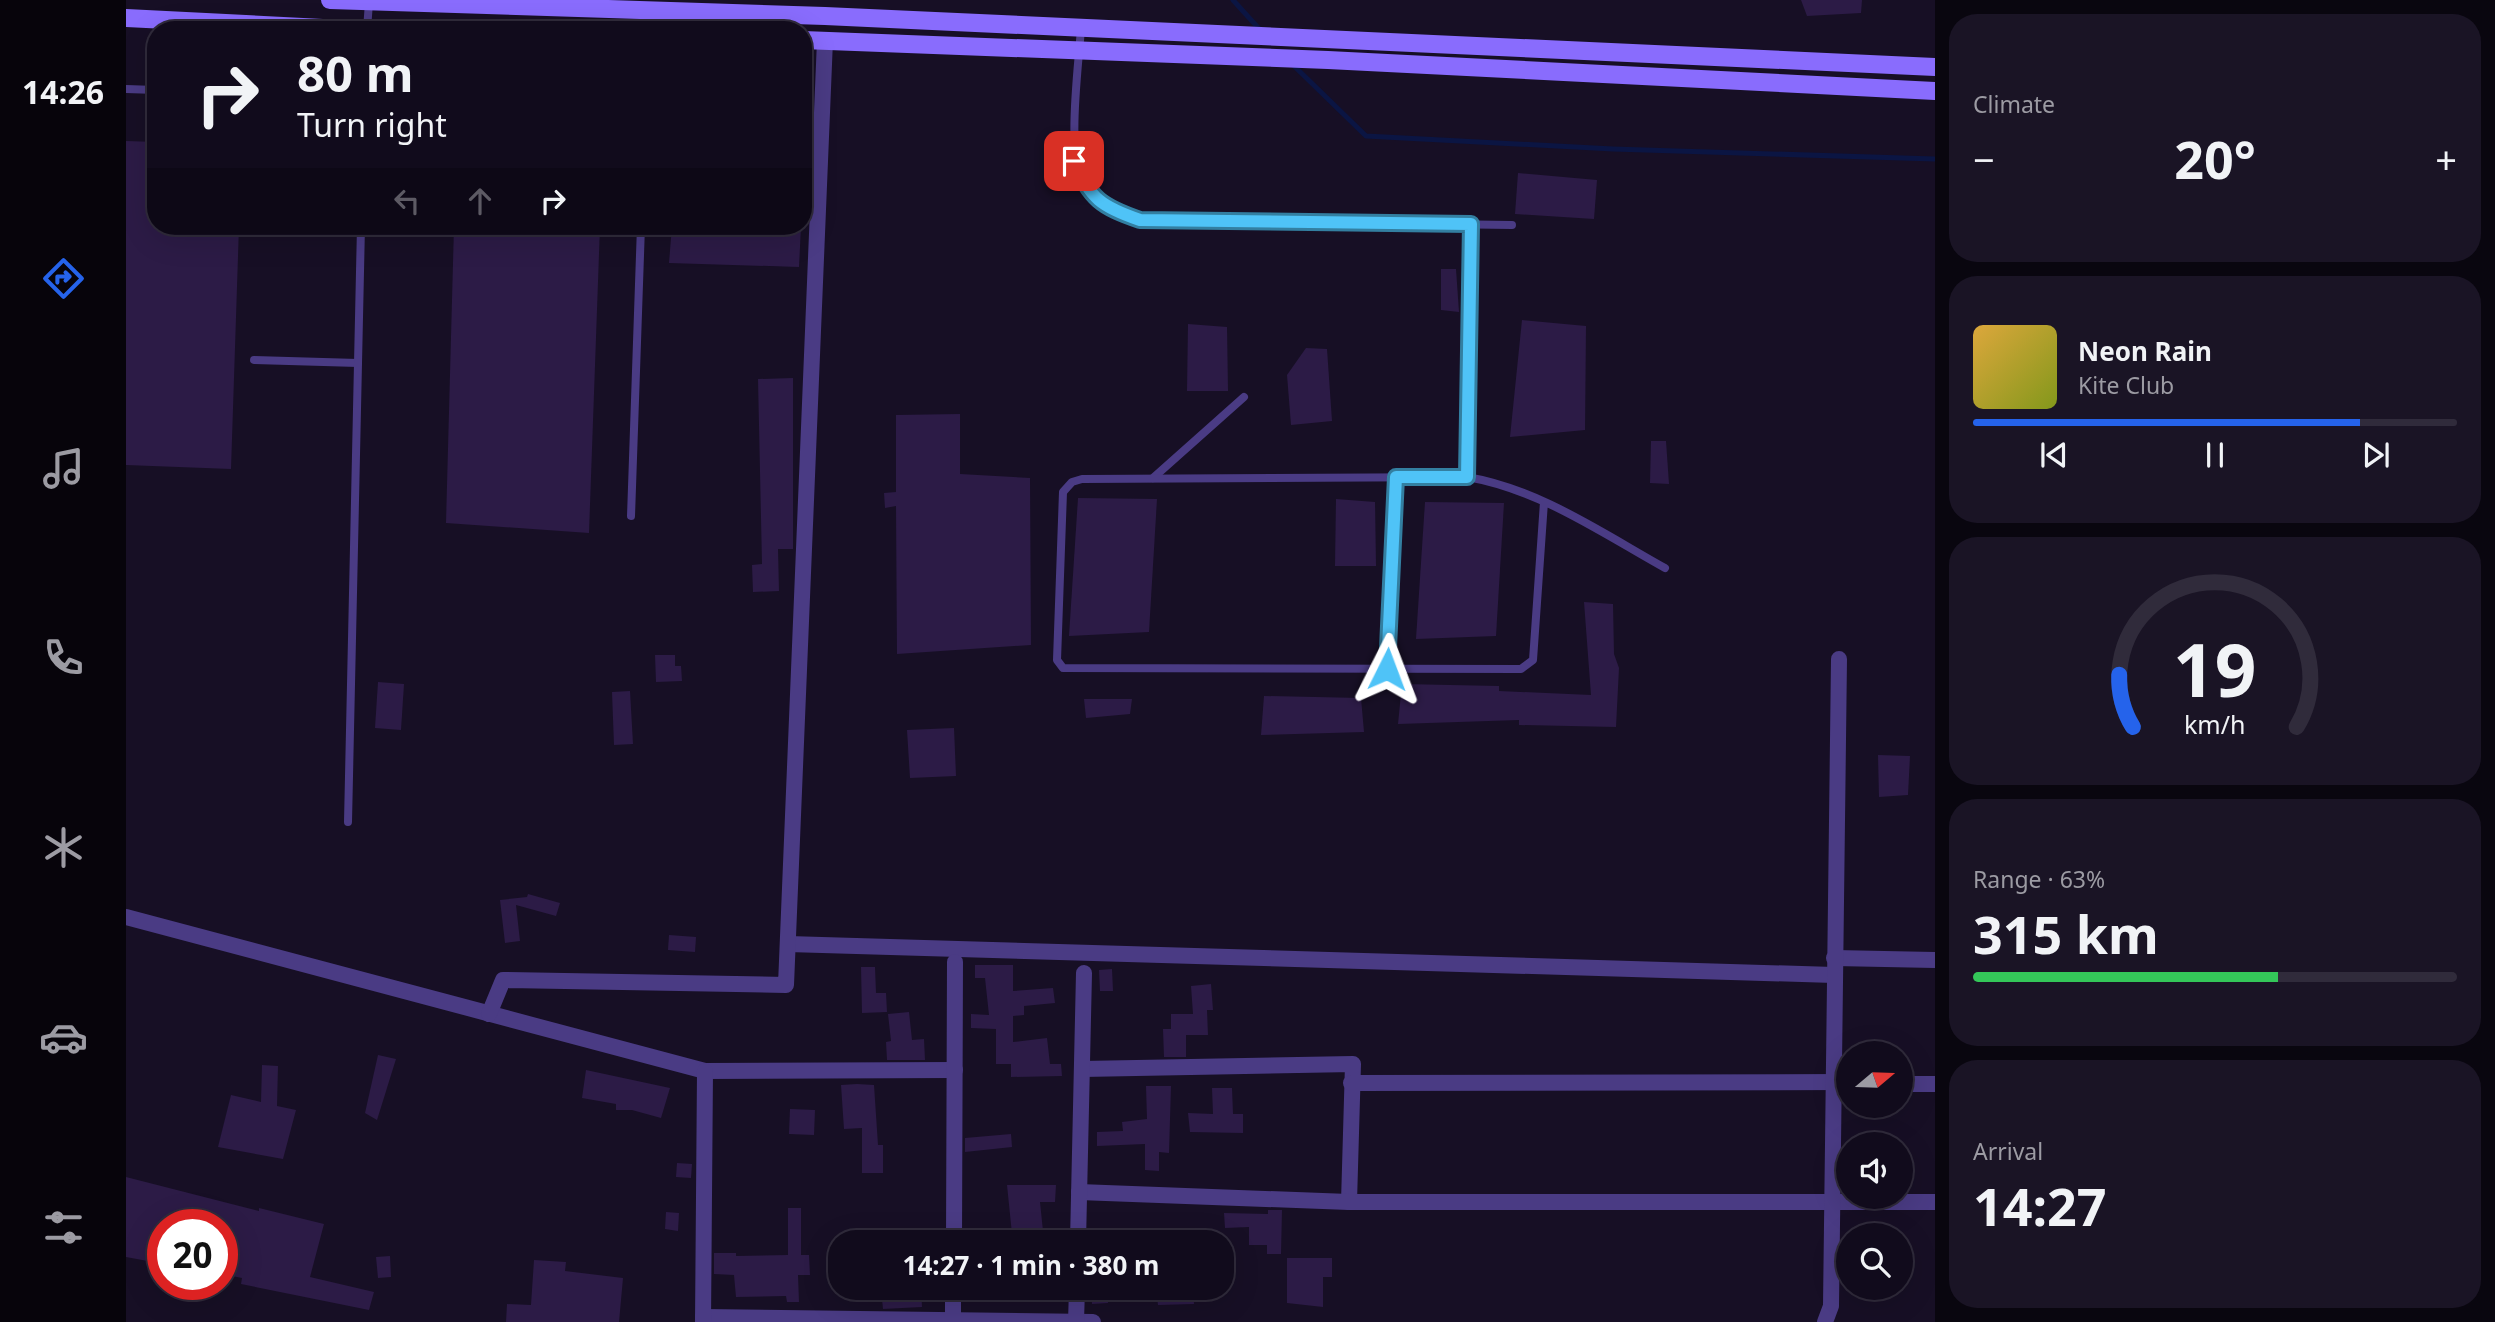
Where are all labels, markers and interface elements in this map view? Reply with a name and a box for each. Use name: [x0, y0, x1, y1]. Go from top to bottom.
text: 80 m: [297, 40, 414, 106]
icon: right: [182, 49, 273, 140]
text: 14:26: [22, 70, 104, 113]
text: Climate: [1973, 88, 2055, 120]
text: Turn right: [297, 103, 447, 146]
text: 20°: [2174, 123, 2256, 194]
pin: [1044, 131, 1104, 191]
text: −: [1973, 133, 1995, 185]
text: +: [2435, 133, 2457, 185]
icon: arrive: [1055, 142, 1093, 180]
icon: left: [388, 182, 426, 220]
icon: ahead: [461, 182, 499, 220]
icon: right: [534, 182, 572, 220]
icon: directions: [39, 254, 88, 303]
text: Neon Rain: [2078, 333, 2212, 369]
text: Kite Club: [2078, 369, 2174, 401]
icon: previous: [2035, 436, 2073, 474]
icon: pause: [2196, 436, 2234, 474]
icon: next: [2357, 436, 2395, 474]
icon: music: [39, 444, 88, 493]
text: 19: [2173, 619, 2257, 718]
position arrow: [1350, 632, 1424, 706]
icon: phone: [39, 633, 88, 682]
text: km/h: [2184, 707, 2246, 741]
icon: climate: [39, 823, 88, 872]
text: Range · 63%: [1973, 863, 2105, 895]
text: 315 km: [1973, 898, 2159, 969]
icon: car: [39, 1013, 88, 1062]
north arrow: [1836, 1041, 1913, 1118]
map controls: [1836, 1041, 1913, 1300]
button: sound: [1836, 1132, 1913, 1209]
text: Arrival: [1973, 1135, 2043, 1167]
text: 14:27: [1973, 1170, 2107, 1241]
icon: filters: [39, 1203, 88, 1252]
speed limit sign: 20: [147, 1209, 238, 1300]
button: search: [1836, 1223, 1913, 1300]
text: 14:27 · 1 min · 380 m: [903, 1247, 1159, 1283]

